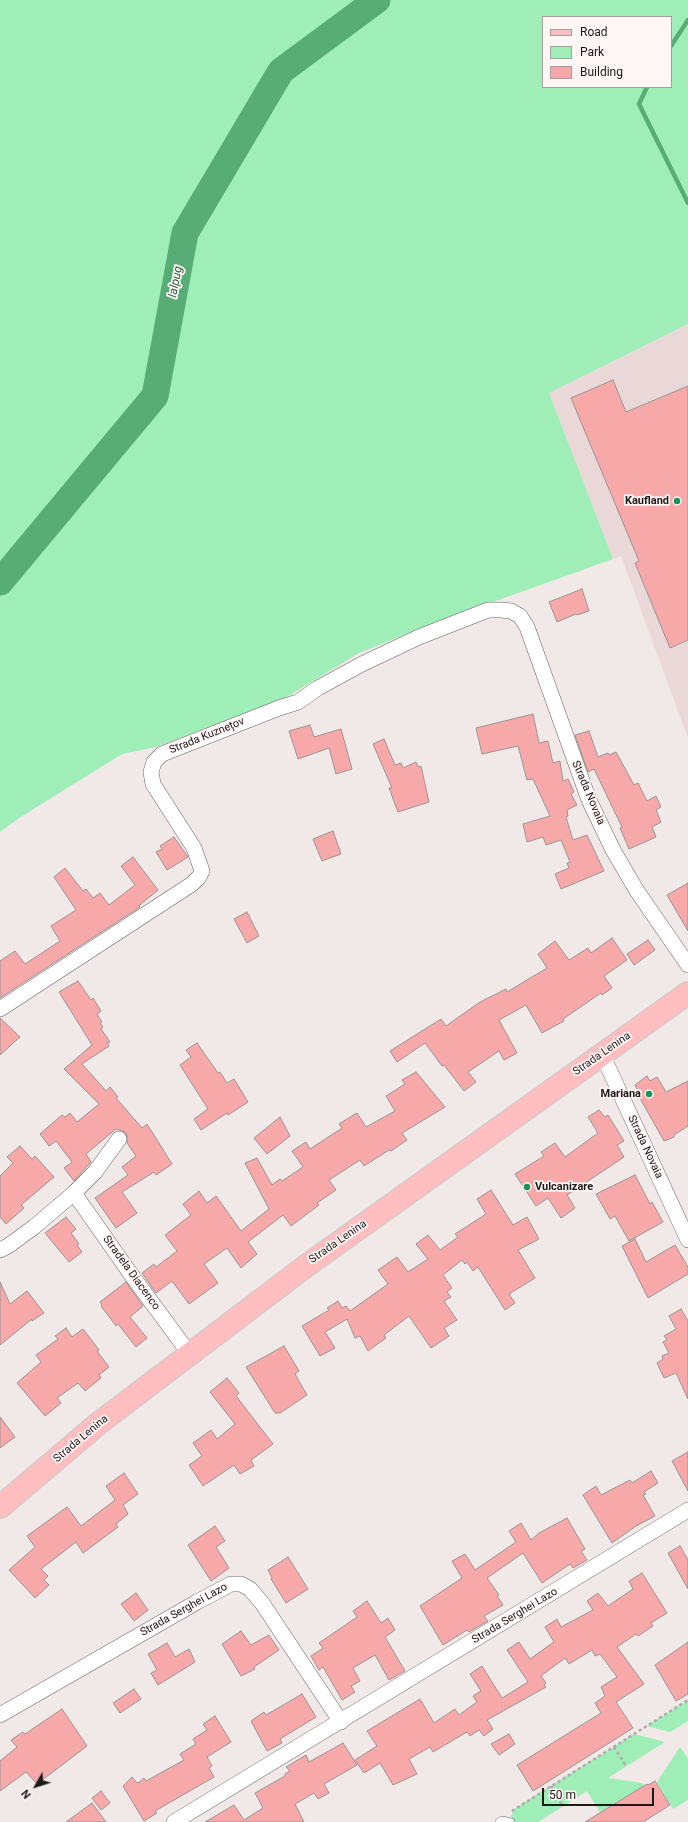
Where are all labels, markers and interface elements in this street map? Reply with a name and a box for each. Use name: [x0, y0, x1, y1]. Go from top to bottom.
legend: [542, 16, 672, 88]
text: Road: [580, 25, 608, 39]
text: Park: [580, 45, 604, 59]
text: Building: [580, 65, 623, 79]
water label: Ialpug: [166, 265, 186, 299]
place label: Kaufland: [625, 494, 669, 508]
marker: Kaufland: [672, 496, 682, 506]
street label: Strada Kuznețov: [168, 715, 246, 757]
street label: Strada Novaia: [569, 759, 607, 827]
street label: Strada Lenina: [571, 1029, 633, 1079]
place label: Mariana: [601, 1087, 641, 1101]
marker: Mariana: [644, 1089, 654, 1099]
street label: Strada Novaia: [625, 1113, 665, 1181]
place label: Vulcanizare: [535, 1180, 593, 1194]
marker: Vulcanizare: [522, 1182, 532, 1192]
street label: Strada Lenina: [307, 1217, 369, 1267]
street label: Stradela Diacenco: [100, 1233, 162, 1313]
street label: Strada Lenina: [51, 1412, 111, 1466]
street label: Strada Serghei Lazo: [138, 1581, 230, 1639]
street label: Strada Serghei Lazo: [470, 1585, 560, 1647]
north arrow: [16, 1766, 56, 1806]
scale bar: [544, 1780, 656, 1806]
text: N: [19, 1787, 34, 1801]
text: 50 m: [549, 1788, 576, 1802]

